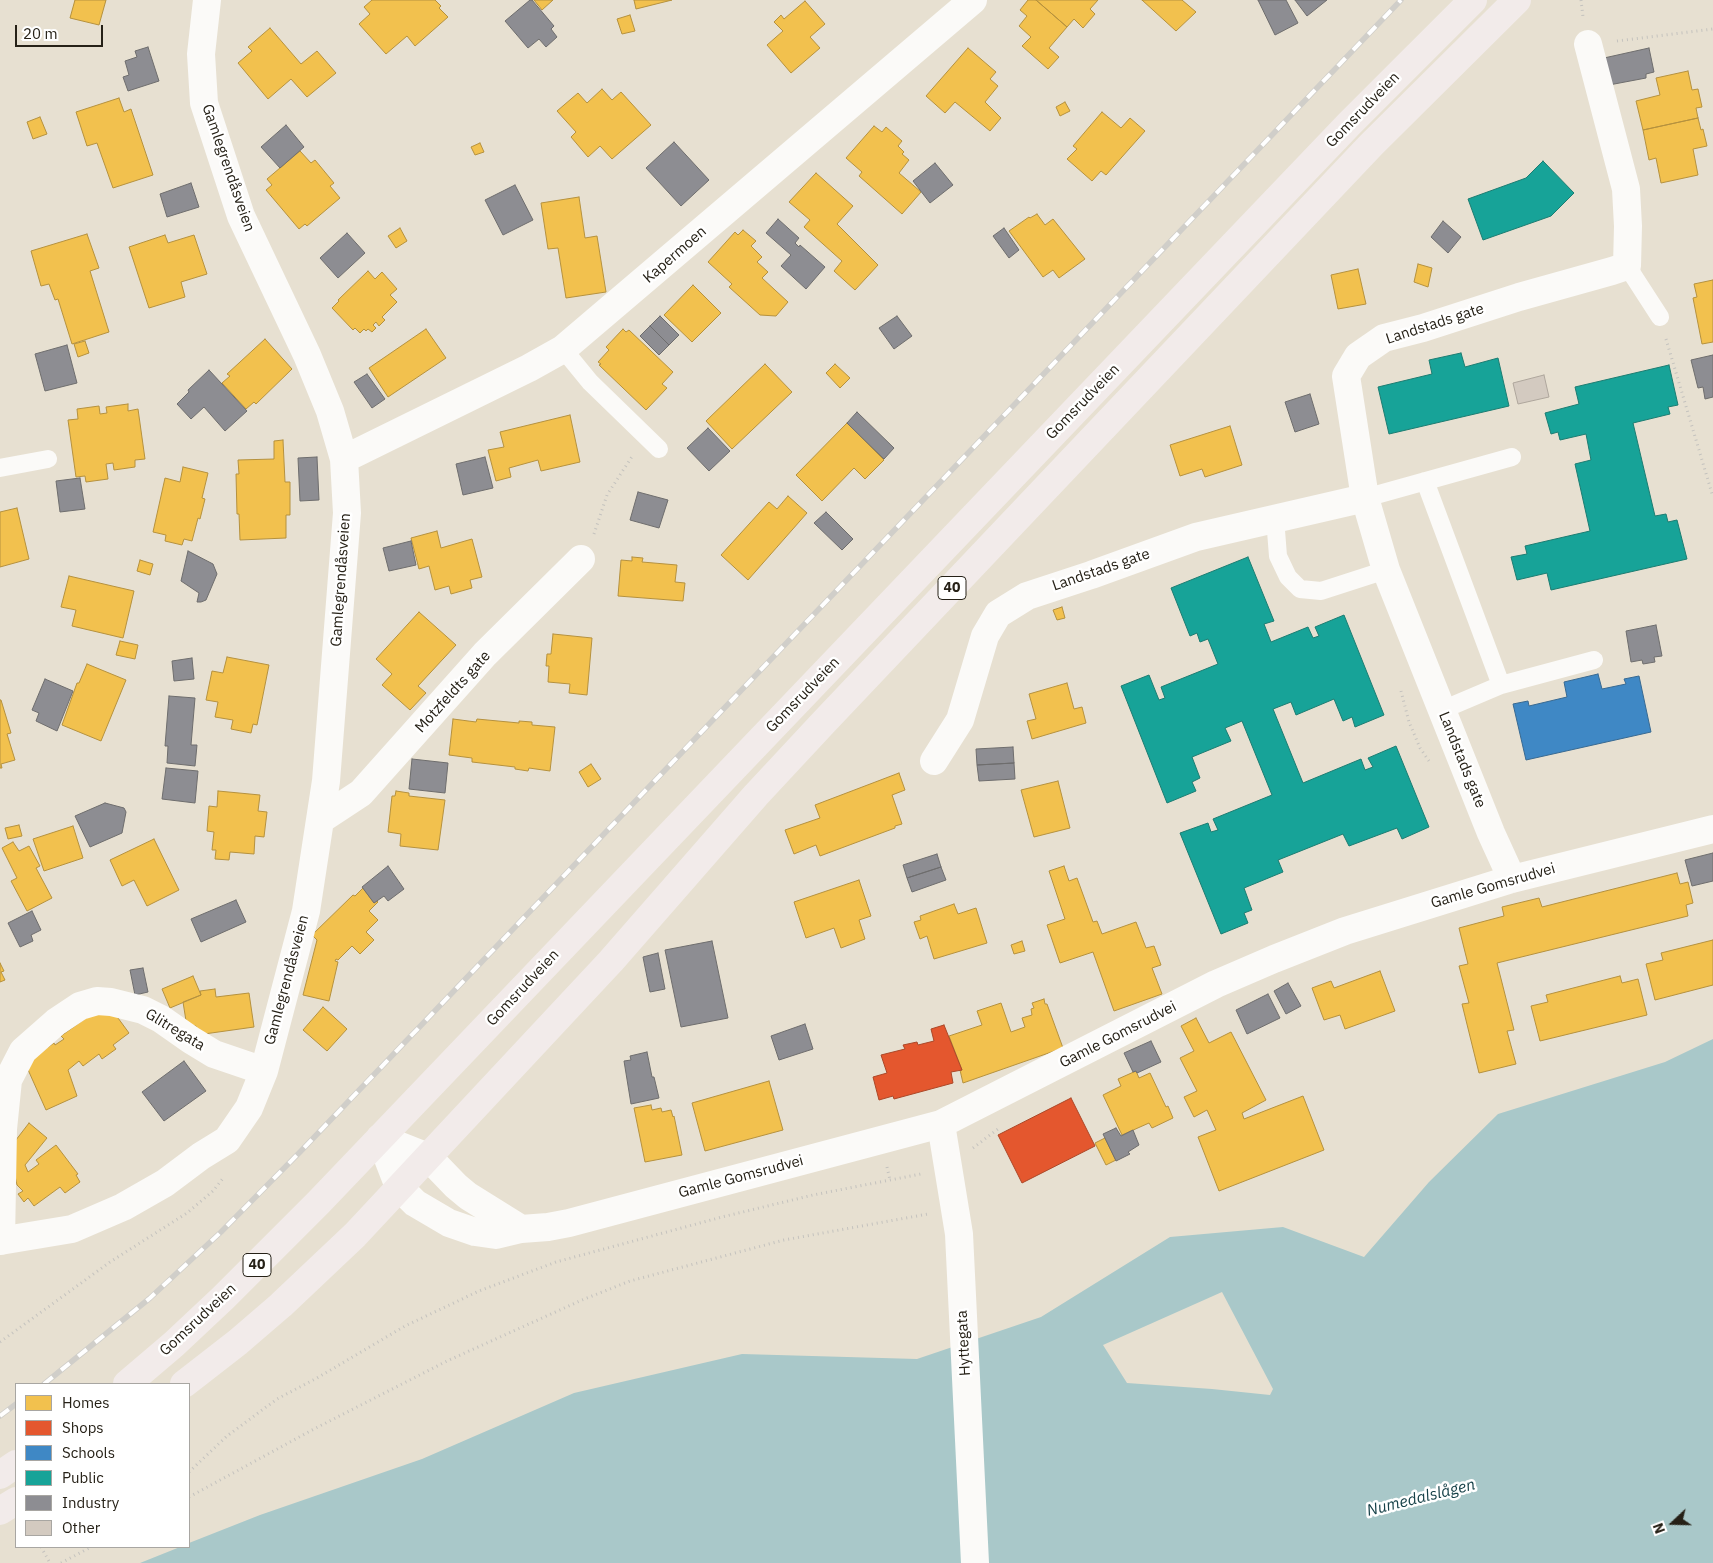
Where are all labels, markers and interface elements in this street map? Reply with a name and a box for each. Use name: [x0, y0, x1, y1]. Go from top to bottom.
scale bar: [18, 15, 105, 47]
text: 20 m: [23, 24, 58, 43]
street label: Gomsrudveien: [1323, 69, 1403, 151]
street label: Gamlegrendåsveien: [198, 102, 258, 234]
street label: Kapermoen: [640, 223, 710, 287]
street label: Landstads gate: [1384, 300, 1486, 348]
street label: Gomsrudveien: [1043, 361, 1123, 443]
street label: Gamlegrendåsveien: [327, 513, 355, 647]
street label: Landstads gate: [1050, 545, 1152, 595]
road number: 40: [938, 576, 966, 600]
street label: Motzfeldts gate: [411, 647, 495, 737]
street label: Gomsrudveien: [763, 654, 843, 736]
street label: Landstads gate: [1435, 709, 1489, 811]
street label: Gamle Gomsrudvei: [1429, 860, 1557, 912]
street label: Gamlegrendåsveien: [261, 913, 313, 1047]
street label: Gomsrudveien: [483, 946, 563, 1030]
street label: Gamle Gomsrudvei: [1057, 998, 1179, 1072]
street label: Glitregata: [142, 1005, 208, 1055]
street label: Gamle Gomsrudvei: [677, 1152, 805, 1202]
road number: 40: [243, 1254, 271, 1276]
street label: Gomsrudveien: [156, 1280, 240, 1360]
street label: Hyttegata: [953, 1310, 975, 1376]
legend: [15, 1383, 190, 1548]
text: Homes: [62, 1393, 110, 1412]
text: Shops: [62, 1418, 104, 1437]
text: Schools: [62, 1443, 115, 1462]
text: Public: [62, 1468, 104, 1487]
water label: Numedalslågen: [1365, 1475, 1477, 1521]
text: Industry: [62, 1493, 119, 1512]
north arrow: [1648, 1498, 1698, 1548]
text: Other: [62, 1518, 100, 1537]
text: N: [1649, 1520, 1669, 1536]

